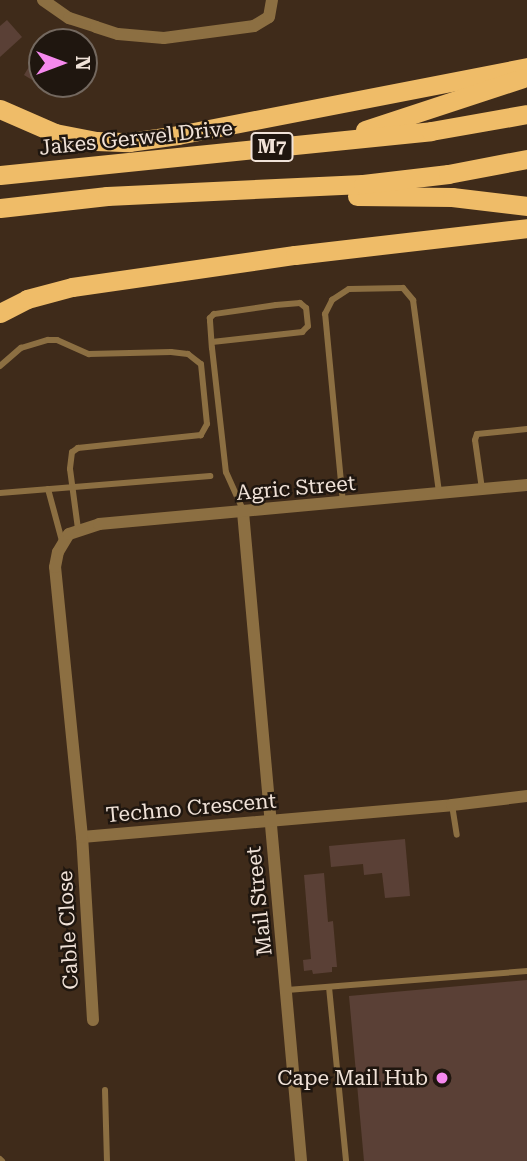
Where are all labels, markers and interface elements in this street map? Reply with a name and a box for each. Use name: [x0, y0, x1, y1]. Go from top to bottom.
north arrow: [28, 28, 98, 98]
text: N: [71, 56, 94, 70]
street label: Jakes Gerwel Drive: [38, 115, 234, 161]
road number: M7: [249, 132, 295, 162]
street label: Agric Street: [235, 470, 357, 506]
street label: Techno Crescent: [105, 788, 277, 828]
street label: Mail Street: [241, 845, 277, 957]
street label: Cable Close: [52, 870, 84, 990]
place label: Cape Mail Hub: [277, 1065, 428, 1091]
marker: Cape Mail Hub: [434, 1070, 450, 1086]

